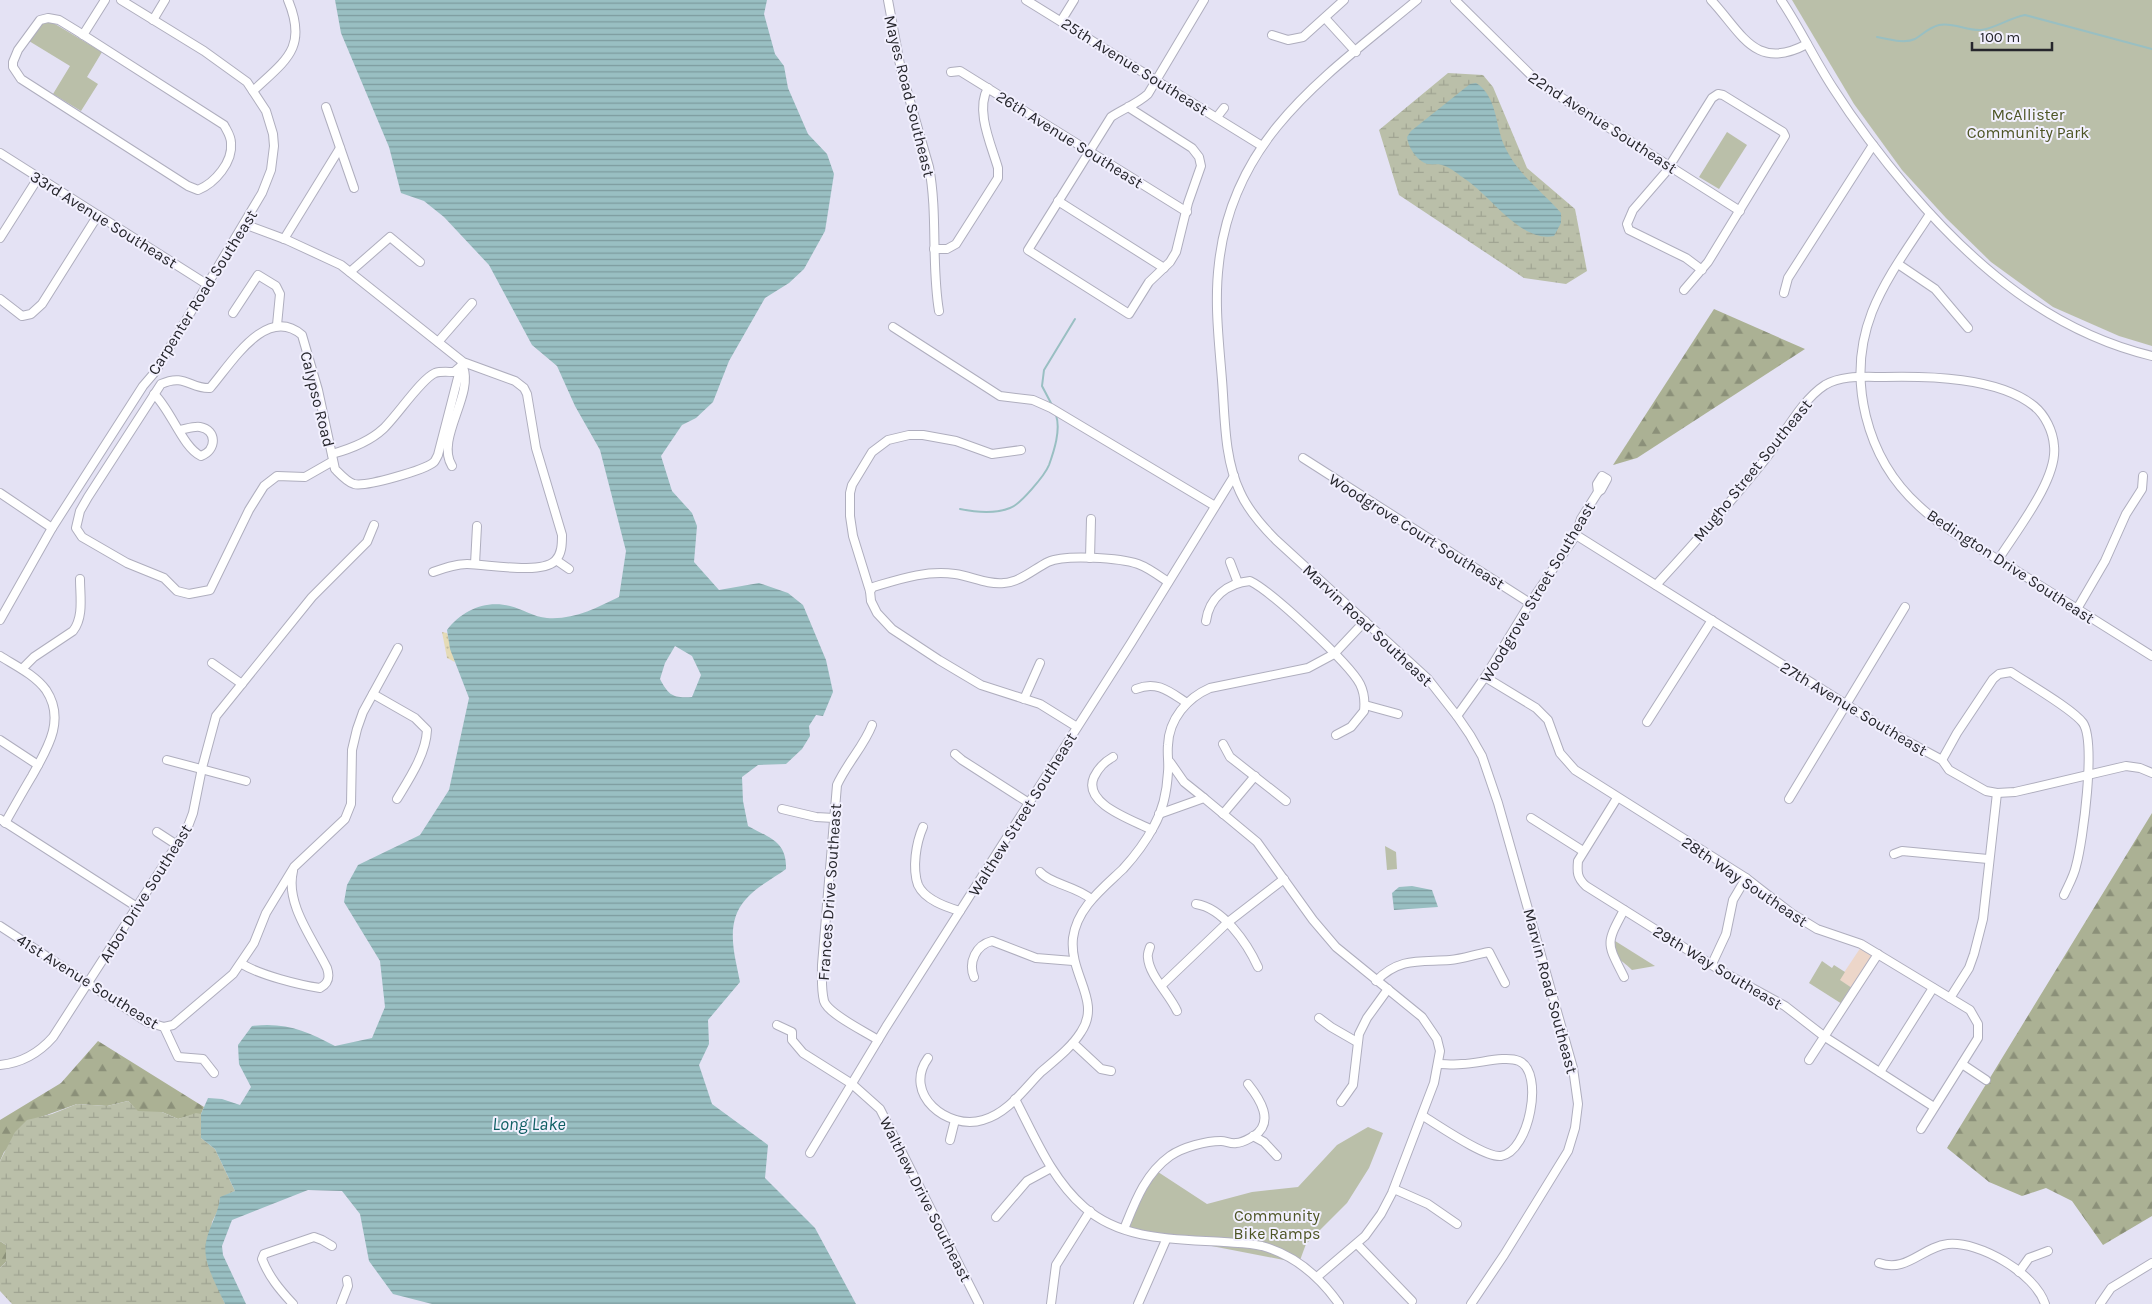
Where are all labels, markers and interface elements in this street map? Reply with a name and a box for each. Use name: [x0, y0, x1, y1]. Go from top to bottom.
street label: Mayes Road Southeast: [880, 13, 939, 179]
street label: 25th Avenue Southeast: [1058, 13, 1212, 119]
scale bar: [1972, 20, 2052, 52]
text: 100 m: [1980, 28, 2020, 46]
street label: 22nd Avenue Southeast: [1525, 67, 1681, 178]
street label: 26th Avenue Southeast: [993, 86, 1147, 192]
park label: McAllister Community Park: [1967, 105, 2089, 142]
street label: 33rd Avenue Southeast: [27, 166, 181, 272]
street label: Carpenter Road Southeast: [144, 206, 261, 378]
street label: Calypso Road: [296, 349, 339, 449]
street label: Mugho Street Southeast: [1689, 395, 1816, 545]
street label: Woodgrove Court Southeast: [1325, 469, 1508, 593]
street label: Woodgrove Street Southeast: [1476, 499, 1599, 686]
street label: Bedington Drive Southeast: [1923, 505, 2098, 628]
street label: Marvin Road Southeast: [1299, 560, 1436, 690]
street label: 27th Avenue Southeast: [1777, 657, 1931, 760]
street label: Walthew Street Southeast: [964, 729, 1081, 900]
street label: Frances Drive Southeast: [814, 803, 845, 981]
street label: Arbor Drive Southeast: [95, 821, 196, 966]
street label: 28th Way Southeast: [1678, 832, 1811, 931]
street label: Marvin Road Southeast: [1519, 906, 1582, 1076]
street label: 29th Way Southeast: [1650, 921, 1786, 1013]
street label: 41st Avenue Southeast: [13, 930, 162, 1033]
water label: Long Lake: [492, 1113, 566, 1135]
street label: Walthew Drive Southeast: [876, 1113, 976, 1285]
park label: Community Bike Ramps: [1233, 1206, 1321, 1243]

